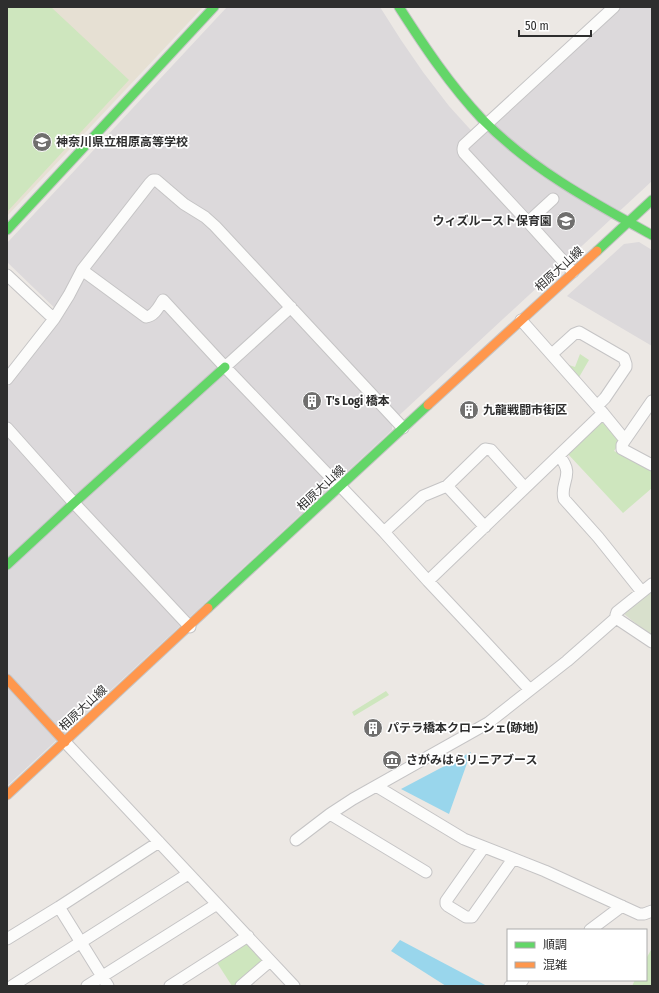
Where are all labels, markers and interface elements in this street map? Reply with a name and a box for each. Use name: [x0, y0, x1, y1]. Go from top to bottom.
scale bar: [519, 12, 591, 38]
text: 50 m: [525, 19, 549, 33]
school or university icon: 神奈川県立相原高等学校: [31, 131, 53, 153]
place label: 神奈川県立相原高等学校: [56, 135, 188, 149]
school or university icon: ウィズルースト保育園: [555, 210, 577, 232]
place label: ウィズルースト保育園: [433, 214, 552, 228]
street label: 相原大山線: [532, 244, 586, 294]
building icon: T's Logi 橋本: [301, 390, 323, 412]
place label: T's Logi 橋本: [326, 394, 390, 408]
building icon: 九龍戦闘市街区: [458, 399, 480, 421]
place label: 九龍戦闘市街区: [483, 403, 567, 417]
street label: 相原大山線: [294, 462, 348, 514]
street label: 相原大山線: [56, 682, 110, 734]
building icon: パテラ橋本クローシェ(跡地): [362, 717, 384, 739]
place label: パテラ橋本クローシェ(跡地): [387, 721, 538, 735]
museum icon: さがみはらリニアブース: [381, 749, 403, 771]
place label: さがみはらリニアブース: [406, 753, 537, 767]
legend: [507, 929, 647, 981]
text: 順調: [543, 938, 567, 952]
text: 混雑: [543, 958, 567, 972]

